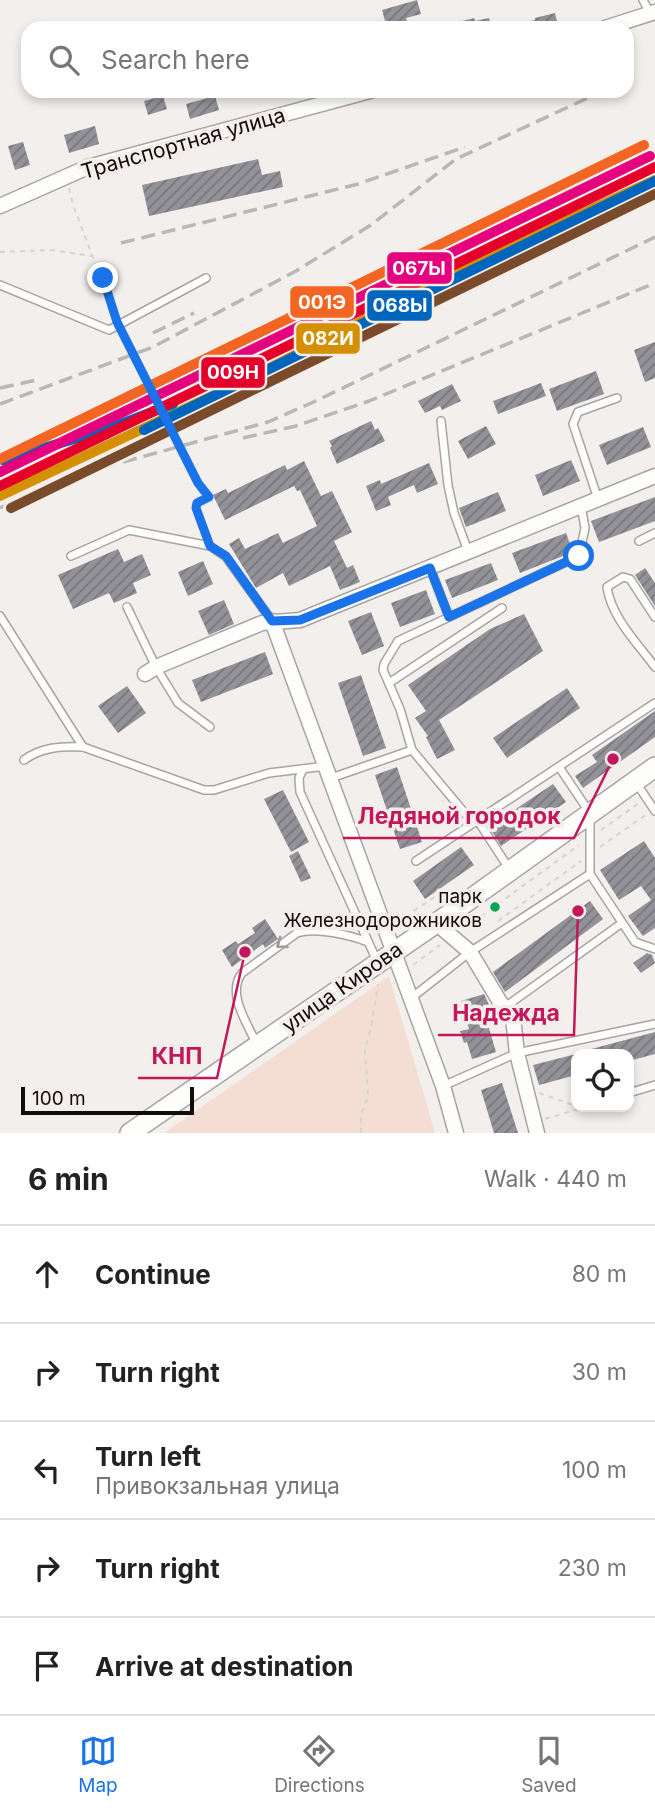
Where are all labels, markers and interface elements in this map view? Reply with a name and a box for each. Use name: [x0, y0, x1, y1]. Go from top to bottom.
search box: [21, 21, 634, 98]
icon: search: [45, 41, 83, 79]
text: Search here: [101, 44, 250, 75]
street label: Транспортная улица: [78, 102, 288, 184]
line badge: 067Ы: [386, 251, 453, 285]
text: 067Ы: [392, 257, 446, 280]
route end: [87, 262, 118, 293]
line badge: 001Э: [289, 285, 355, 319]
line badge: 068Ы: [366, 289, 433, 322]
text: 001Э: [298, 291, 346, 314]
text: 068Ы: [373, 294, 427, 317]
line badge: 082И: [295, 322, 361, 355]
text: 082И: [302, 327, 354, 350]
line badge: 009Н: [200, 356, 266, 389]
text: 009Н: [207, 361, 259, 384]
route start: [563, 540, 594, 571]
callout: Ледяной городок: [343, 794, 574, 838]
text: Ледяной городок: [357, 802, 561, 830]
place label: парк Железнодорожников: [283, 885, 483, 932]
marker: парк Железнодорожников: [488, 900, 502, 914]
one-way arrow: [276, 936, 289, 949]
street label: улица Кирова: [277, 936, 407, 1038]
callout: Надежда: [438, 991, 574, 1035]
text: Надежда: [452, 999, 560, 1027]
callout: КНП: [138, 1034, 217, 1078]
text: КНП: [152, 1042, 202, 1070]
map controls: [571, 1049, 634, 1112]
button: locate: [571, 1049, 634, 1112]
scale bar: [21, 1084, 194, 1116]
text: 100 m: [32, 1087, 86, 1110]
text: 6 min: [28, 1161, 109, 1197]
text: Walk · 440 m: [484, 1165, 627, 1193]
icon: ahead: [28, 1255, 66, 1293]
text: Continue: [95, 1259, 211, 1290]
text: 80 m: [572, 1260, 627, 1288]
icon: right: [28, 1353, 66, 1391]
text: Turn right: [95, 1357, 220, 1388]
text: 30 m: [572, 1358, 627, 1386]
text: Turn left: [95, 1441, 201, 1472]
icon: left: [28, 1451, 66, 1489]
text: 100 m: [562, 1456, 627, 1484]
text: Привокзальная улица: [95, 1472, 340, 1500]
icon: right: [28, 1549, 66, 1587]
text: Turn right: [95, 1553, 220, 1584]
text: 230 m: [558, 1554, 627, 1582]
icon: arrive: [28, 1647, 66, 1685]
text: Arrive at destination: [95, 1651, 354, 1682]
tab: Map: [78, 1732, 118, 1797]
tab: Directions: [274, 1732, 365, 1797]
tab: Saved: [521, 1732, 577, 1797]

